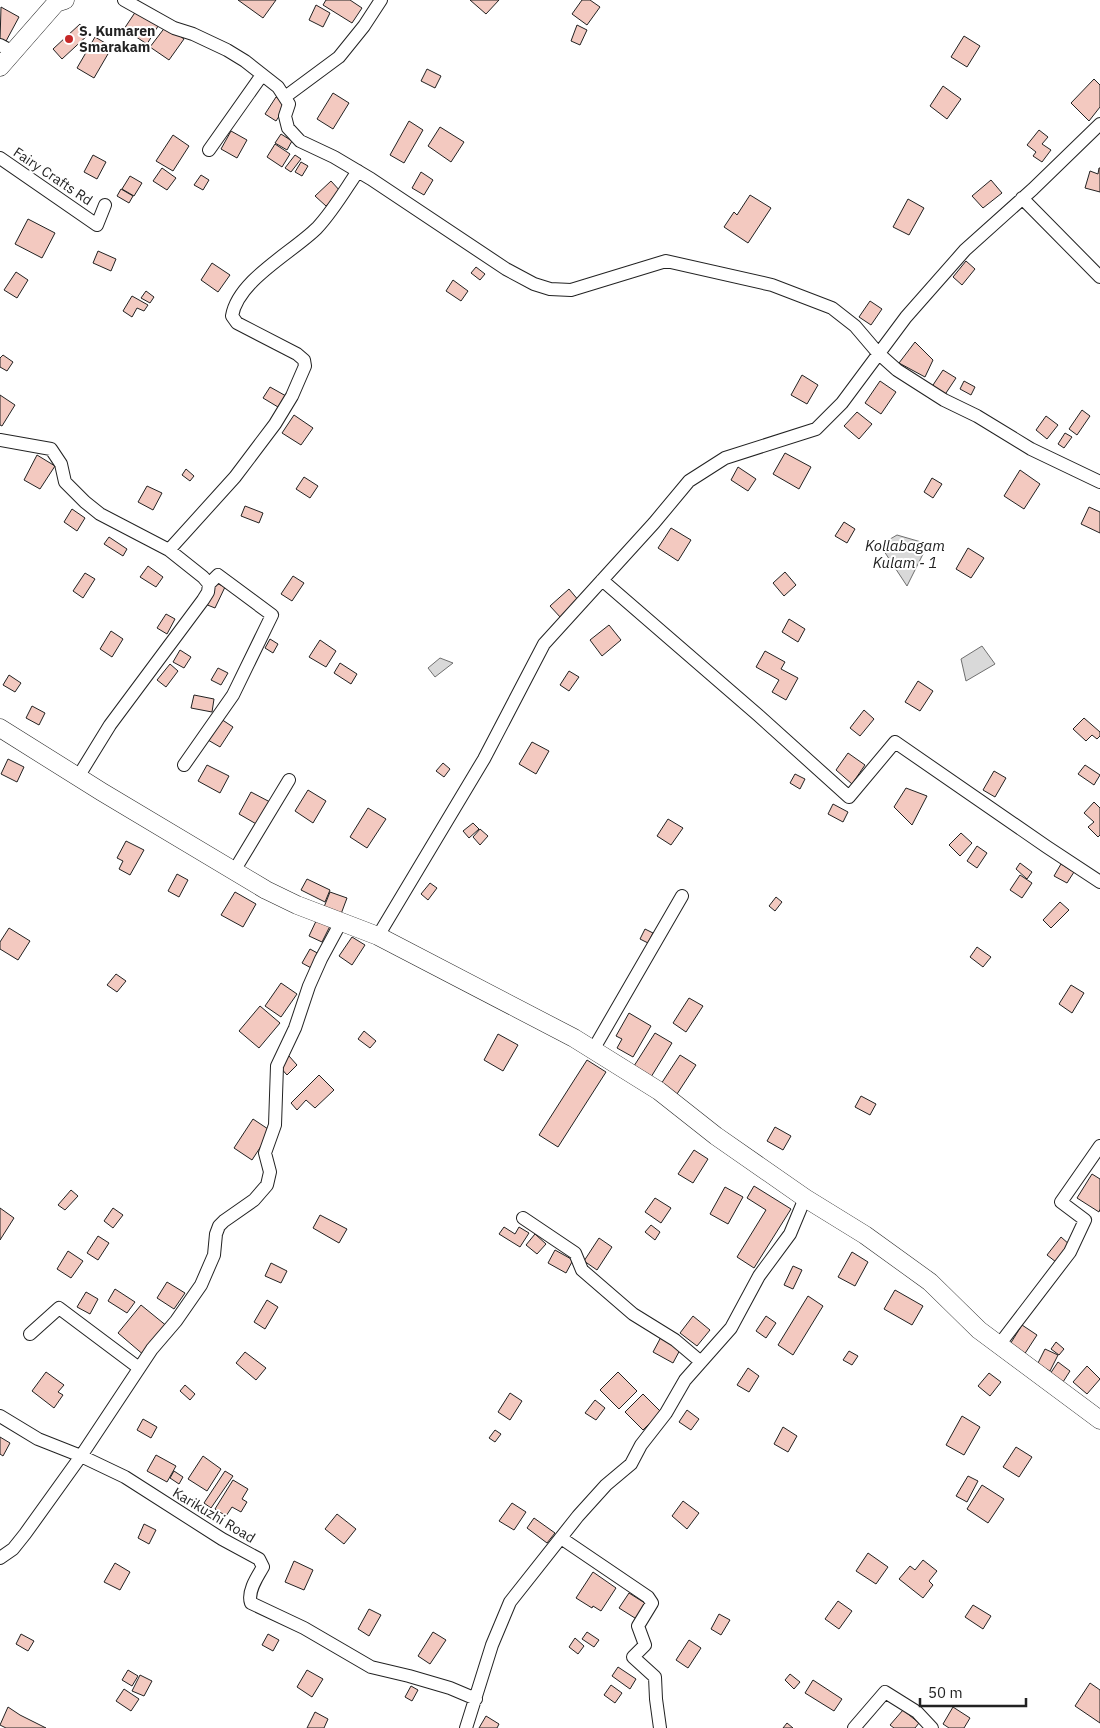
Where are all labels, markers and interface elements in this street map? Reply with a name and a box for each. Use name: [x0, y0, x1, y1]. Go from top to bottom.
place label: S. Kumaren Smarakam: [79, 22, 155, 56]
marker: S. Kumaren Smarakam: [63, 33, 75, 45]
street label: Fairy Crafts Rd: [10, 143, 96, 209]
water label: Kollabagam Kulam - 1: [865, 536, 945, 572]
street label: Karikuzhi Road: [169, 1483, 259, 1547]
scale bar: [920, 1676, 1026, 1708]
text: 50 m: [928, 1683, 963, 1702]

